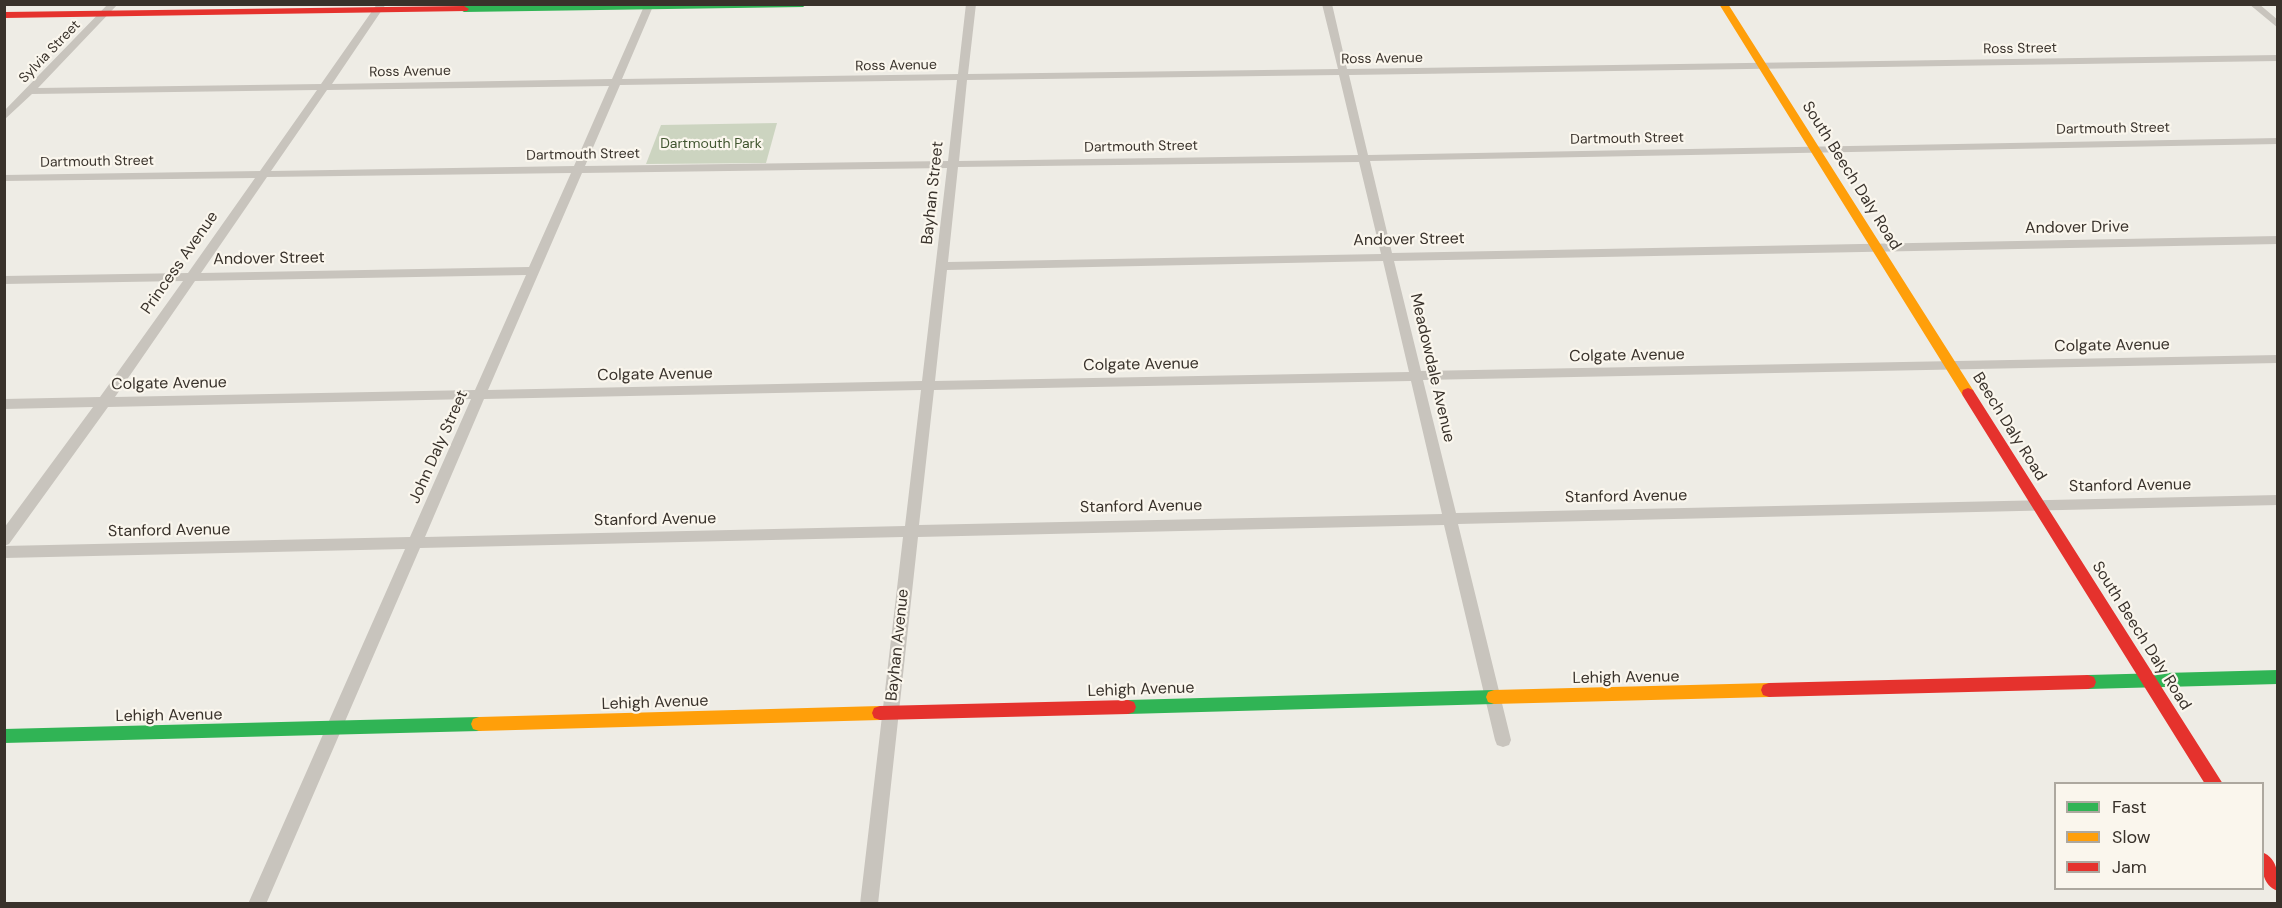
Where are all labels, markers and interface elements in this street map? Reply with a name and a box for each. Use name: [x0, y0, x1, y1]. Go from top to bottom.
street label: Sylvia Street: [16, 17, 84, 87]
street label: Ross Street: [1983, 40, 2057, 58]
street label: Ross Avenue: [1341, 50, 1423, 68]
street label: Ross Avenue: [855, 57, 937, 75]
street label: Ross Avenue: [369, 63, 451, 81]
street label: South Beech Daly Road: [1797, 98, 1905, 254]
street label: Dartmouth Street: [2056, 120, 2170, 138]
street label: Dartmouth Street: [1570, 130, 1684, 148]
park label: Dartmouth Park: [660, 136, 762, 152]
street label: Dartmouth Street: [1084, 138, 1198, 156]
street label: Bayhan Street: [918, 140, 948, 246]
street label: Dartmouth Street: [526, 146, 640, 164]
street label: Dartmouth Street: [40, 153, 154, 171]
street label: Princess Avenue: [137, 208, 223, 318]
street label: Andover Drive: [2025, 217, 2129, 239]
street label: Andover Street: [1353, 229, 1465, 251]
street label: Andover Street: [213, 248, 325, 270]
street label: Meadowdale Avenue: [1406, 292, 1458, 444]
street label: Colgate Avenue: [2054, 335, 2170, 357]
street label: Colgate Avenue: [1569, 345, 1685, 367]
street label: Colgate Avenue: [1083, 354, 1199, 376]
street label: Colgate Avenue: [597, 364, 713, 386]
street label: Beech Daly Road: [1968, 369, 2050, 485]
street label: Colgate Avenue: [111, 373, 227, 395]
street label: John Daly Street: [405, 387, 473, 507]
street label: Stanford Avenue: [2069, 475, 2191, 497]
street label: Stanford Avenue: [1565, 486, 1687, 508]
street label: Stanford Avenue: [1080, 496, 1202, 518]
street label: Stanford Avenue: [594, 509, 716, 531]
street label: Stanford Avenue: [108, 520, 230, 542]
street label: South Beech Daly Road: [2087, 558, 2195, 714]
street label: Bayhan Avenue: [883, 588, 913, 702]
street label: Lehigh Avenue: [1572, 667, 1680, 689]
street label: Lehigh Avenue: [1087, 679, 1195, 701]
street label: Lehigh Avenue: [601, 692, 709, 714]
street label: Lehigh Avenue: [115, 705, 223, 727]
legend: [2054, 782, 2264, 890]
text: Fast: [2112, 795, 2147, 819]
text: Slow: [2112, 825, 2151, 849]
text: Jam: [2112, 855, 2147, 879]

